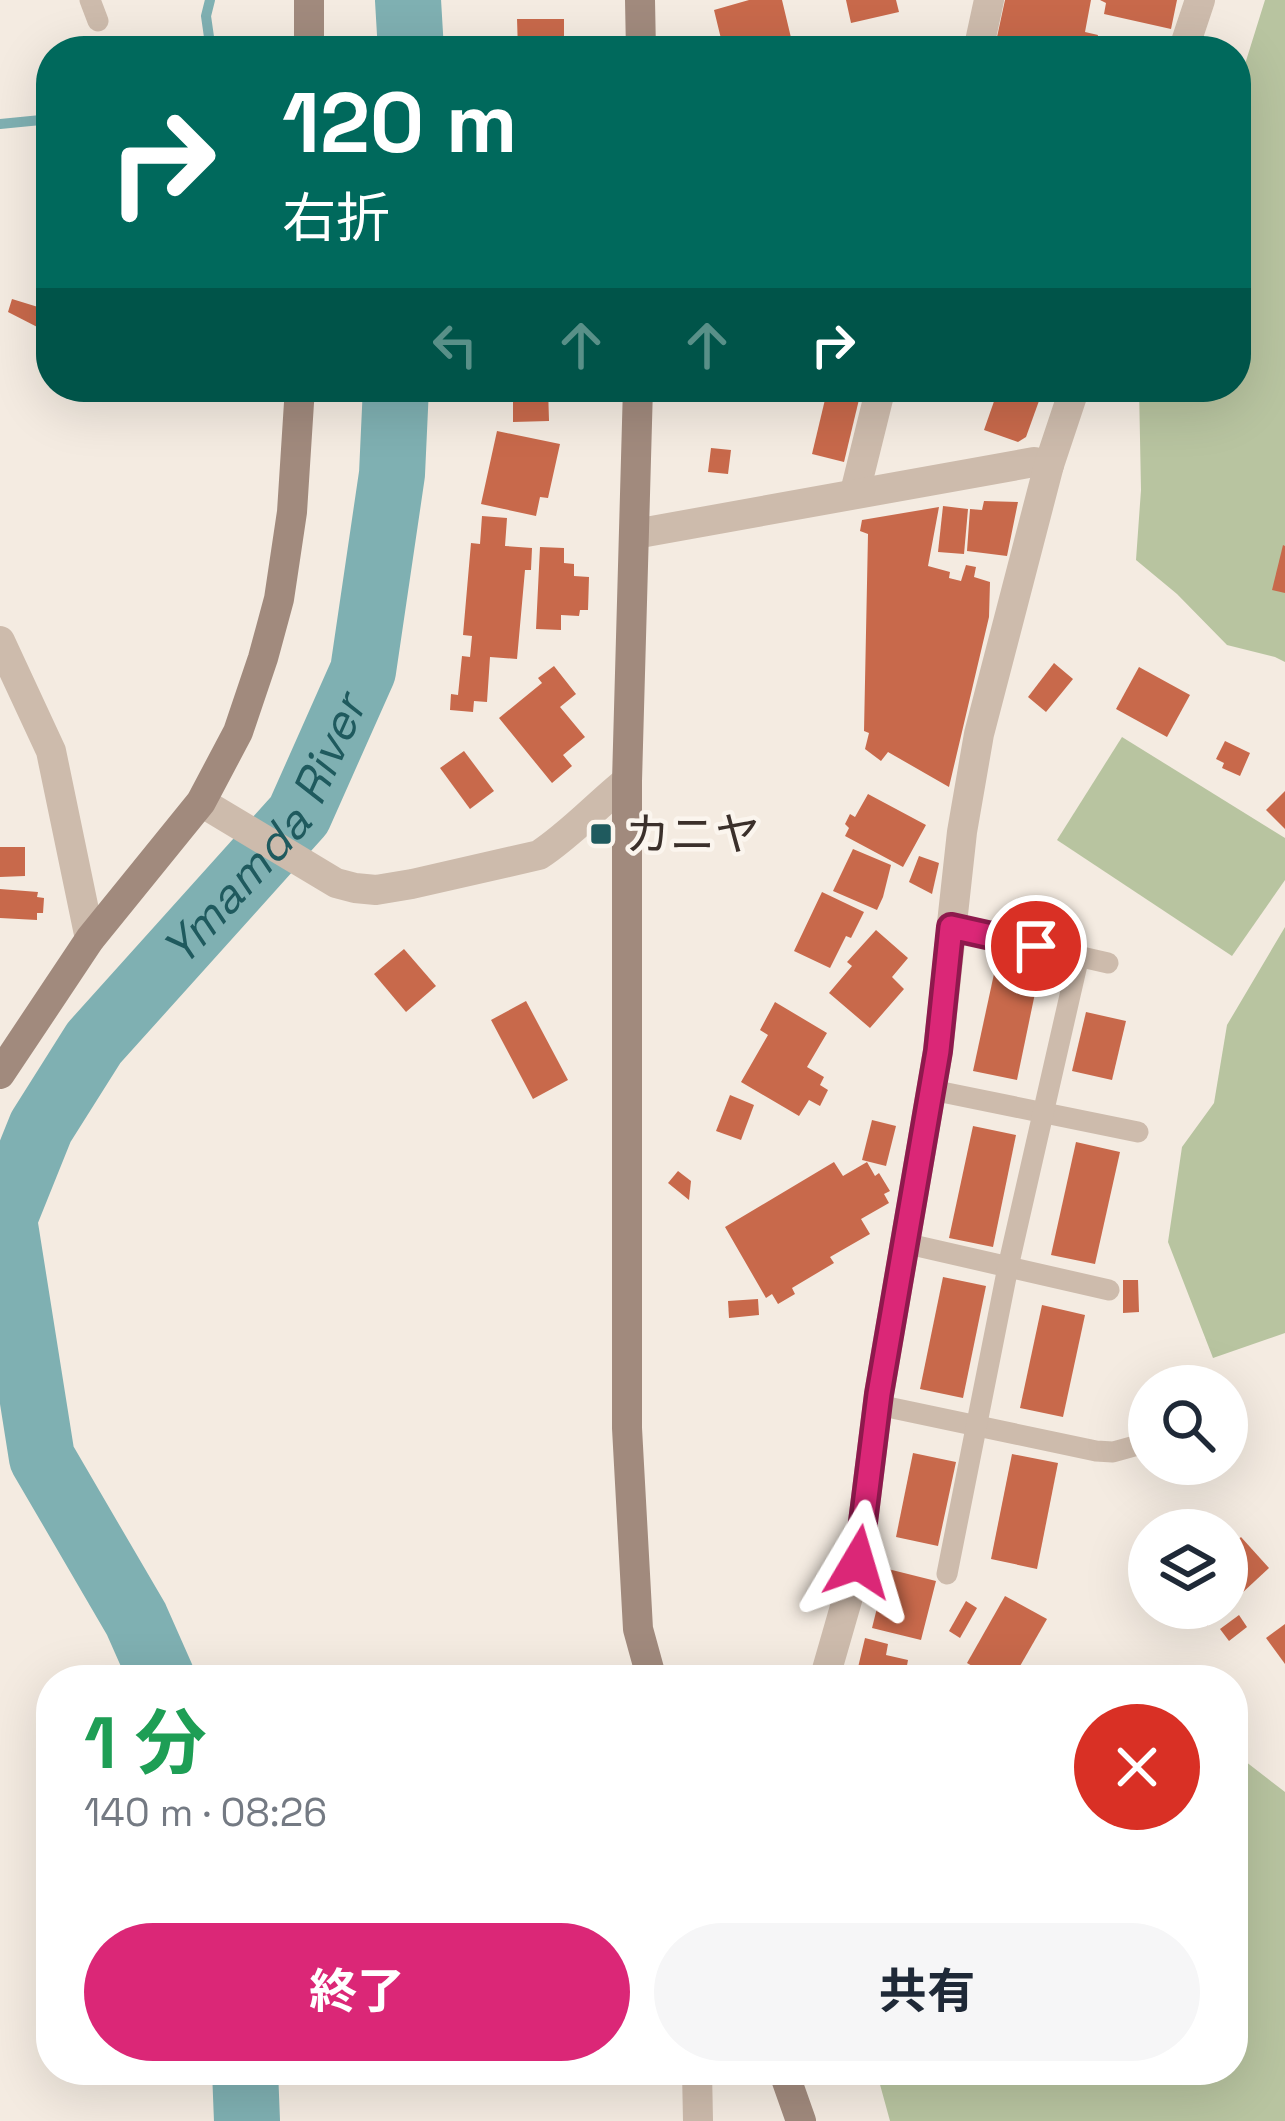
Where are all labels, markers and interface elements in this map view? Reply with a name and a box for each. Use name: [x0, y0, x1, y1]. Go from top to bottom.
text: 120 m: [282, 69, 517, 177]
icon: right: [84, 84, 240, 240]
text: 右折: [282, 184, 390, 253]
icon: left: [422, 312, 488, 378]
icon: ahead: [548, 312, 614, 378]
icon: ahead: [674, 312, 740, 378]
icon: right: [800, 312, 866, 378]
water label: Ymamda River: [148, 680, 381, 978]
place label: カニヤ: [625, 806, 760, 863]
marker: カニヤ: [588, 821, 614, 847]
pin: [985, 895, 1087, 997]
icon: arrive: [1003, 913, 1069, 979]
map controls: [1128, 1365, 1248, 1629]
button: search: [1128, 1365, 1248, 1485]
position arrow: [795, 1499, 921, 1625]
button: layers: [1128, 1509, 1248, 1629]
text: 1 分: [84, 1697, 207, 1789]
button: close: [1074, 1704, 1200, 1830]
text: 140 m · 08:26: [84, 1788, 327, 1837]
button: 終了: [84, 1923, 630, 2061]
button: 共有: [654, 1923, 1200, 2061]

